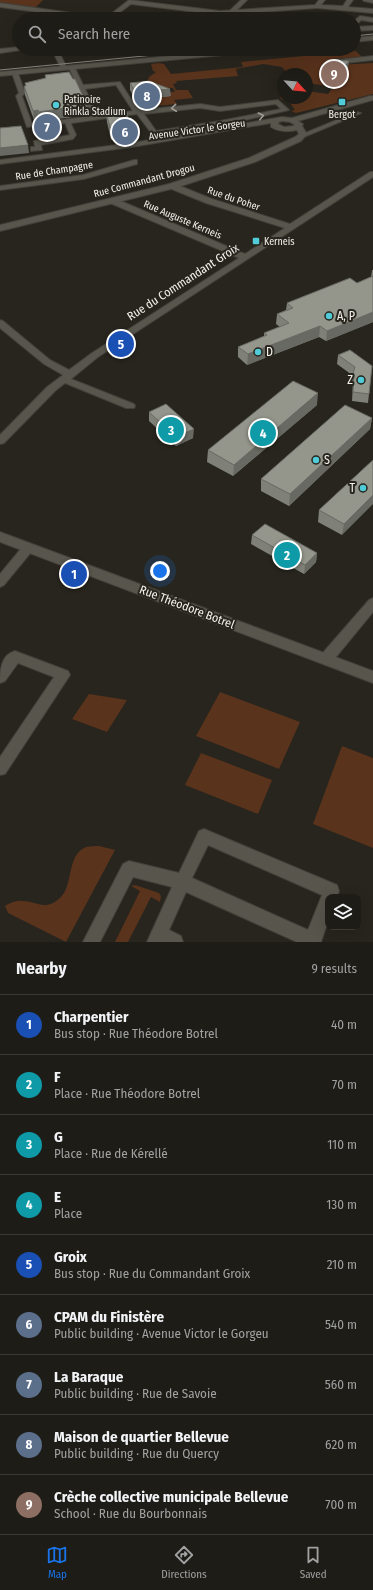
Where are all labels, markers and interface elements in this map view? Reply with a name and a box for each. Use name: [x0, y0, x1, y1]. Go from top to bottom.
search box: [12, 12, 361, 56]
icon: search: [26, 23, 48, 45]
text: Search here: [58, 25, 130, 43]
pin: 9: [321, 59, 347, 89]
north arrow: [277, 68, 313, 104]
pin: 8: [134, 81, 160, 111]
place label: Patinoire Rinkla Stadium: [64, 94, 126, 118]
marker: Bergot: [337, 97, 347, 107]
marker: Patinoire Rinkla Stadium: [51, 100, 61, 110]
one-way arrow: [171, 104, 177, 113]
place label: Bergot: [329, 109, 356, 121]
pin: 7: [34, 112, 60, 142]
one-way arrow: [258, 112, 265, 121]
pin: 6: [112, 117, 138, 147]
street label: Avenue Victor le Gorgeu: [148, 117, 246, 143]
street label: Rue de Champagne: [14, 159, 94, 183]
street label: Rue Commandant Drogou: [92, 162, 196, 200]
street label: Rue du Poher: [206, 184, 262, 214]
street label: Rue Auguste Kerneis: [142, 198, 223, 242]
marker: Kerneis: [251, 236, 261, 246]
place label: Kerneis: [264, 236, 295, 248]
street label: Rue du Commandant Groix: [124, 240, 242, 323]
place label: A, P: [337, 309, 355, 323]
marker: A, P: [324, 311, 334, 321]
pin: 5: [108, 329, 134, 359]
place label: D: [266, 345, 273, 359]
marker: D: [253, 347, 263, 357]
place label: Z: [347, 373, 353, 387]
marker: Z: [356, 375, 366, 385]
pin: 3: [158, 415, 184, 445]
pin: 4: [250, 418, 276, 448]
place label: S: [324, 453, 330, 467]
marker: S: [311, 455, 321, 465]
place label: T: [349, 481, 355, 495]
marker: T: [358, 483, 368, 493]
pin: 2: [274, 540, 300, 570]
pin: 1: [61, 559, 87, 589]
your location: [150, 561, 170, 581]
street label: Rue Théodore Botrel: [137, 582, 237, 632]
map controls: [325, 894, 361, 930]
button: layers: [325, 894, 361, 930]
text: Nearby: [16, 958, 67, 979]
text: 9 results: [311, 961, 357, 976]
text: Charpentier: [54, 1008, 128, 1026]
text: 1: [26, 1017, 32, 1032]
text: 40 m: [331, 1017, 357, 1032]
text: Bus stop · Rue Théodore Botrel: [54, 1026, 218, 1041]
text: F: [54, 1068, 61, 1086]
text: 2: [26, 1077, 32, 1092]
text: 70 m: [332, 1077, 357, 1092]
text: Place · Rue Théodore Botrel: [54, 1086, 200, 1101]
text: G: [54, 1128, 63, 1146]
text: 3: [26, 1137, 32, 1152]
text: 110 m: [327, 1137, 357, 1152]
text: Place · Rue de Kérellé: [54, 1146, 168, 1161]
text: E: [54, 1188, 61, 1206]
text: 4: [26, 1197, 32, 1212]
text: 130 m: [326, 1197, 357, 1212]
text: Place: [54, 1206, 82, 1221]
text: Groix: [54, 1248, 87, 1266]
text: 5: [26, 1257, 32, 1272]
text: 210 m: [327, 1257, 357, 1272]
text: Bus stop · Rue du Commandant Groix: [54, 1266, 250, 1281]
text: CPAM du Finistère: [54, 1308, 164, 1326]
text: 6: [26, 1317, 32, 1332]
text: 540 m: [325, 1317, 357, 1332]
text: Public building · Avenue Victor le Gorgeu: [54, 1326, 269, 1341]
text: La Baraque: [54, 1368, 123, 1386]
text: 7: [26, 1377, 32, 1392]
text: 560 m: [325, 1377, 357, 1392]
text: Public building · Rue de Savoie: [54, 1386, 217, 1401]
text: Maison de quartier Bellevue: [54, 1428, 229, 1446]
text: 8: [26, 1437, 32, 1452]
text: 620 m: [325, 1437, 357, 1452]
text: Public building · Rue du Quercy: [54, 1446, 219, 1461]
text: Crèche collective municipale Bellevue: [54, 1488, 288, 1506]
text: 9: [26, 1497, 32, 1512]
text: 700 m: [325, 1497, 357, 1512]
text: School · Rue du Bourbonnais: [54, 1506, 207, 1521]
tab: Map: [46, 1544, 68, 1581]
tab: Directions: [161, 1544, 207, 1581]
tab: Saved: [300, 1544, 327, 1581]

